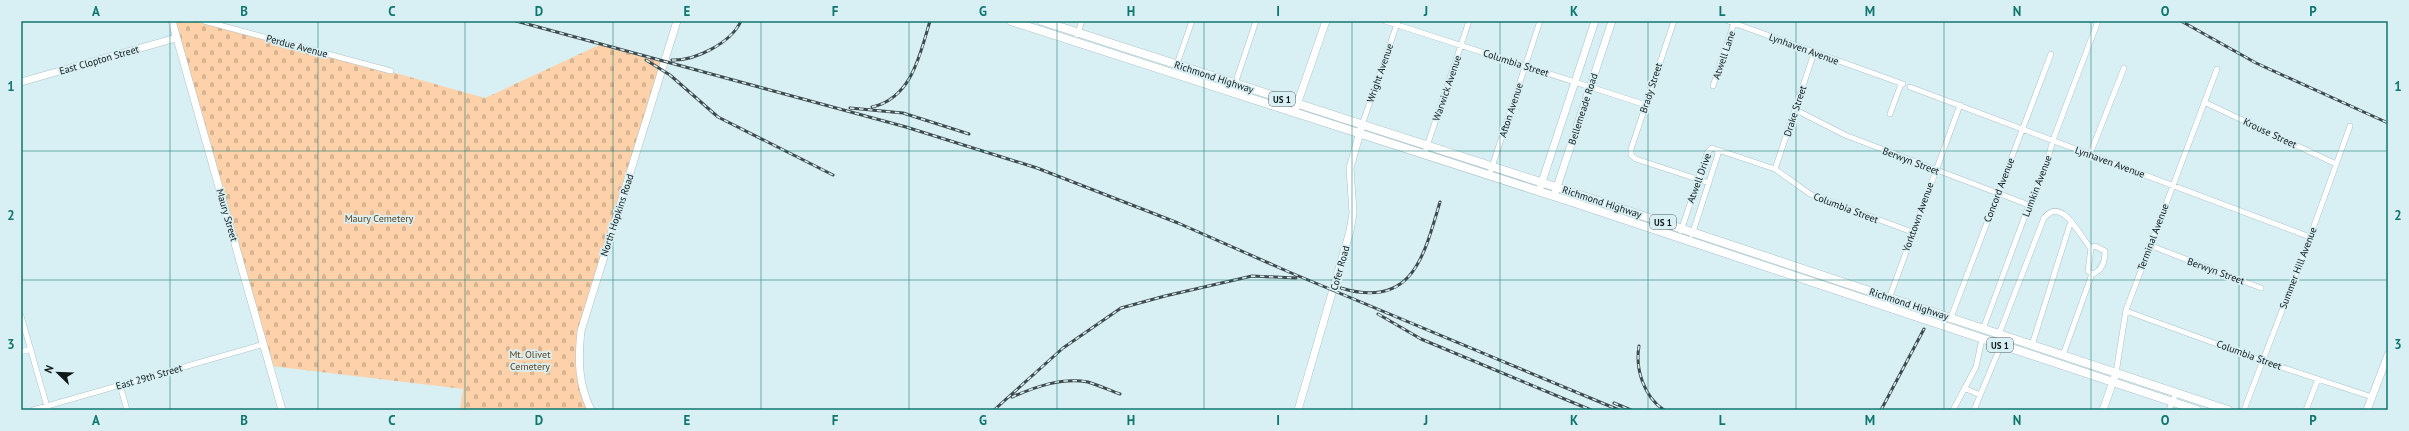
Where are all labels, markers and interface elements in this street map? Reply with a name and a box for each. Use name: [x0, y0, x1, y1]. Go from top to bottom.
text: A: [92, 3, 100, 20]
text: B: [240, 3, 248, 20]
text: C: [388, 3, 396, 20]
text: D: [535, 3, 543, 20]
text: E: [684, 3, 691, 20]
text: F: [832, 3, 839, 20]
text: G: [979, 3, 987, 20]
text: H: [1127, 3, 1135, 20]
text: I: [1276, 3, 1280, 20]
text: J: [1423, 3, 1428, 20]
text: K: [1570, 3, 1578, 20]
text: L: [1719, 3, 1726, 20]
text: M: [1865, 3, 1875, 20]
text: N: [2013, 3, 2021, 20]
text: O: [2161, 3, 2170, 20]
text: P: [2309, 3, 2317, 20]
street label: Atwell Lane: [1710, 29, 1738, 81]
street label: Lynhaven Avenue: [1767, 30, 1841, 68]
street label: Perdue Avenue: [265, 32, 329, 60]
street label: East Clopton Street: [58, 42, 141, 78]
street label: Wright Avenue: [1364, 42, 1396, 104]
street label: Columbia Street: [1481, 46, 1551, 80]
street label: Warwick Avenue: [1430, 53, 1464, 123]
street label: Richmond Highway: [1173, 58, 1256, 96]
street label: Brady Street: [1637, 61, 1665, 115]
street label: Bellemeade Road: [1565, 72, 1601, 146]
text: 1: [7, 78, 15, 95]
text: 1: [2394, 78, 2402, 95]
street label: Afton Avenue: [1496, 81, 1526, 139]
street label: Drake Street: [1781, 83, 1810, 138]
road number: US 1: [1269, 92, 1295, 106]
street label: Krouse Street: [2241, 115, 2299, 151]
street label: Lynhaven Avenue: [2073, 143, 2147, 181]
street label: Berwyn Street: [1881, 144, 1942, 178]
street label: Atwell Drive: [1684, 151, 1714, 205]
street label: Lumkin Avenue: [2019, 153, 2055, 219]
street label: Concord Avenue: [1981, 156, 2017, 224]
street label: North Hopkins Road: [598, 172, 636, 258]
street label: Yorktown Avenue: [1899, 180, 1937, 254]
street label: Richmond Highway: [1561, 183, 1644, 221]
street label: Maury Street: [213, 187, 241, 243]
street label: Columbia Street: [1812, 190, 1881, 227]
street label: Terminal Avenue: [2134, 202, 2172, 272]
text: 2: [7, 207, 15, 224]
text: 2: [2394, 207, 2402, 224]
park label: Maury Cemetery: [345, 212, 414, 225]
road number: US 1: [1650, 215, 1676, 229]
street label: Summer Hill Avenue: [2276, 225, 2320, 311]
street label: Cofer Road: [1327, 244, 1353, 292]
street label: Berwyn Street: [2186, 255, 2247, 288]
street label: Richmond Highway: [1868, 285, 1951, 323]
text: 3: [7, 336, 15, 353]
text: 3: [2394, 336, 2402, 353]
street label: Columbia Street: [2215, 337, 2284, 373]
road number: US 1: [1987, 338, 2013, 352]
park label: Mt. Olivet Cemetery: [509, 348, 551, 373]
north arrow: [38, 353, 78, 393]
street label: East 29th Street: [114, 361, 184, 393]
text: N: [41, 363, 57, 375]
text: A: [92, 412, 100, 429]
text: B: [240, 412, 248, 429]
text: C: [388, 412, 396, 429]
text: D: [535, 412, 543, 429]
text: E: [684, 412, 691, 429]
text: F: [832, 412, 839, 429]
text: G: [979, 412, 987, 429]
text: H: [1127, 412, 1135, 429]
text: I: [1276, 412, 1280, 429]
text: J: [1423, 412, 1428, 429]
text: K: [1570, 412, 1578, 429]
text: L: [1719, 412, 1726, 429]
text: M: [1865, 412, 1875, 429]
text: N: [2013, 412, 2021, 429]
text: O: [2161, 412, 2170, 429]
text: P: [2309, 412, 2317, 429]

